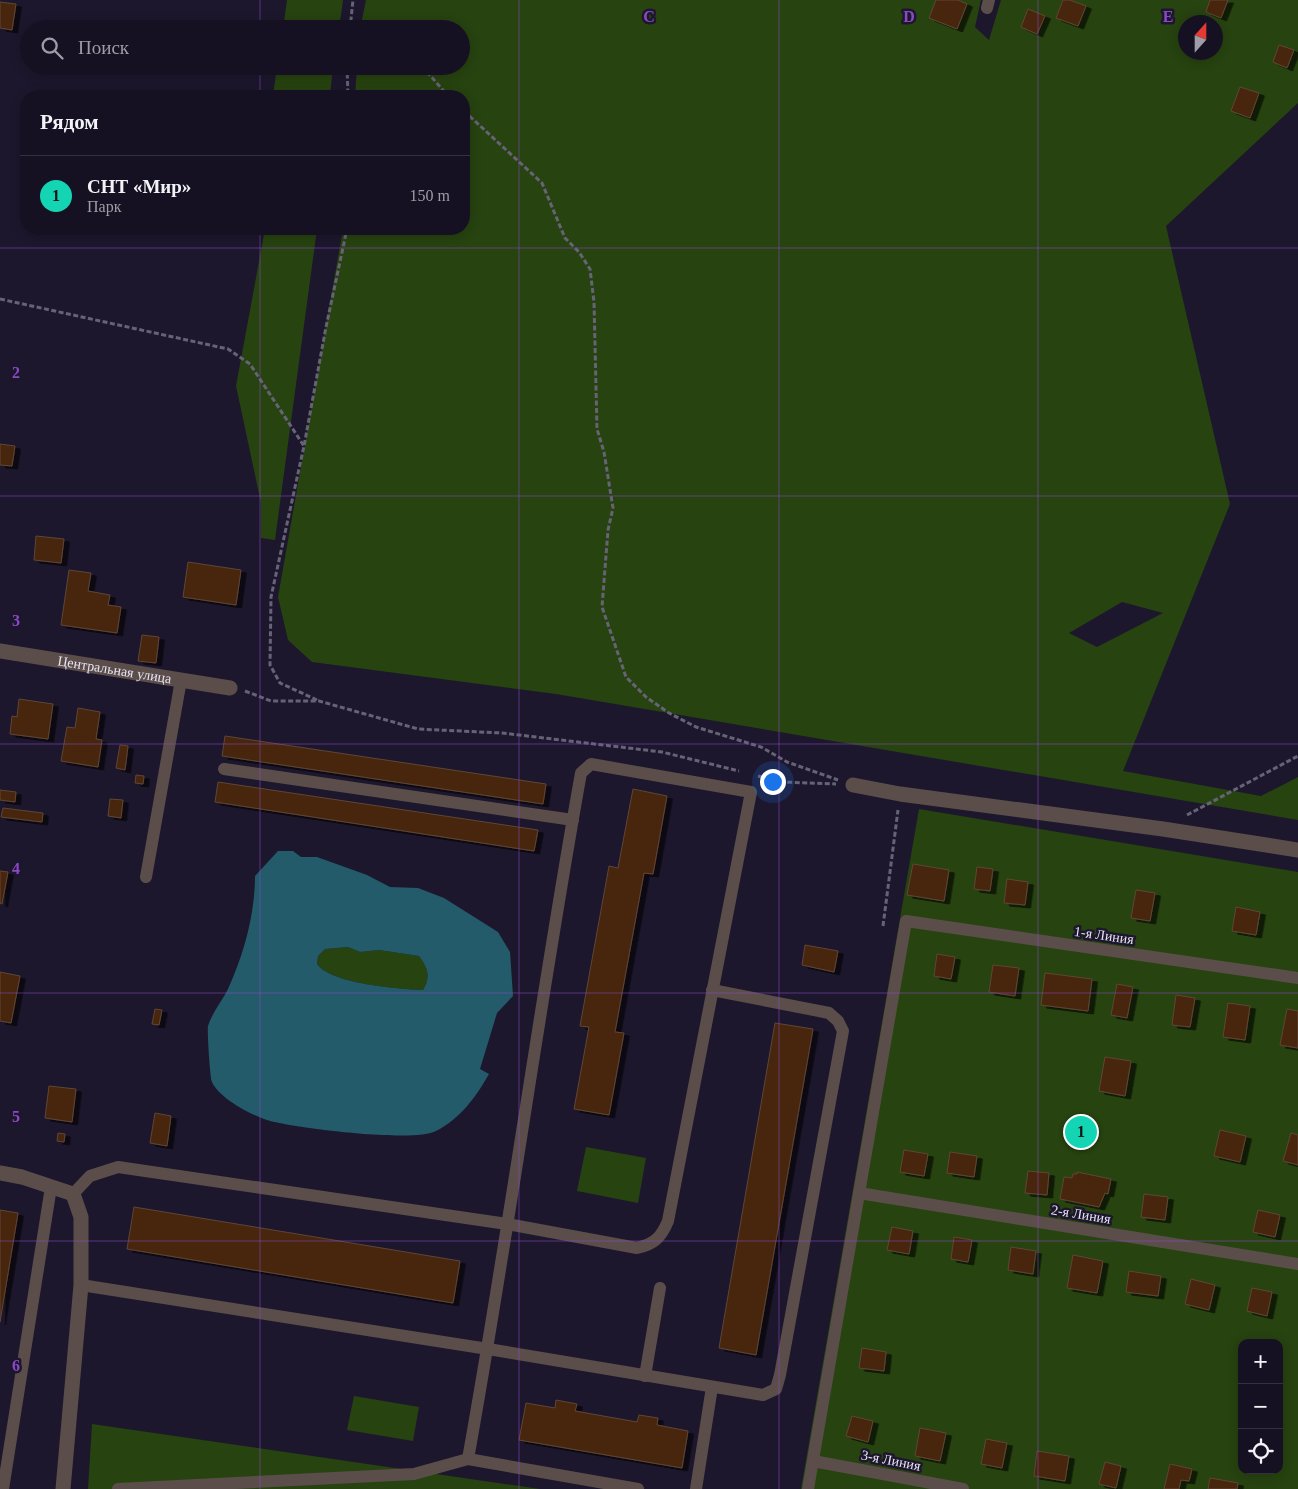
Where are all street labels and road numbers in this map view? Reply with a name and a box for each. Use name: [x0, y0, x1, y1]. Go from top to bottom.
street label: Центральная улица: [56, 653, 173, 687]
street label: 1-я Линия: [1073, 924, 1135, 947]
street label: 2-я Линия: [1050, 1202, 1112, 1227]
street label: 3-я Линия: [860, 1447, 922, 1474]

